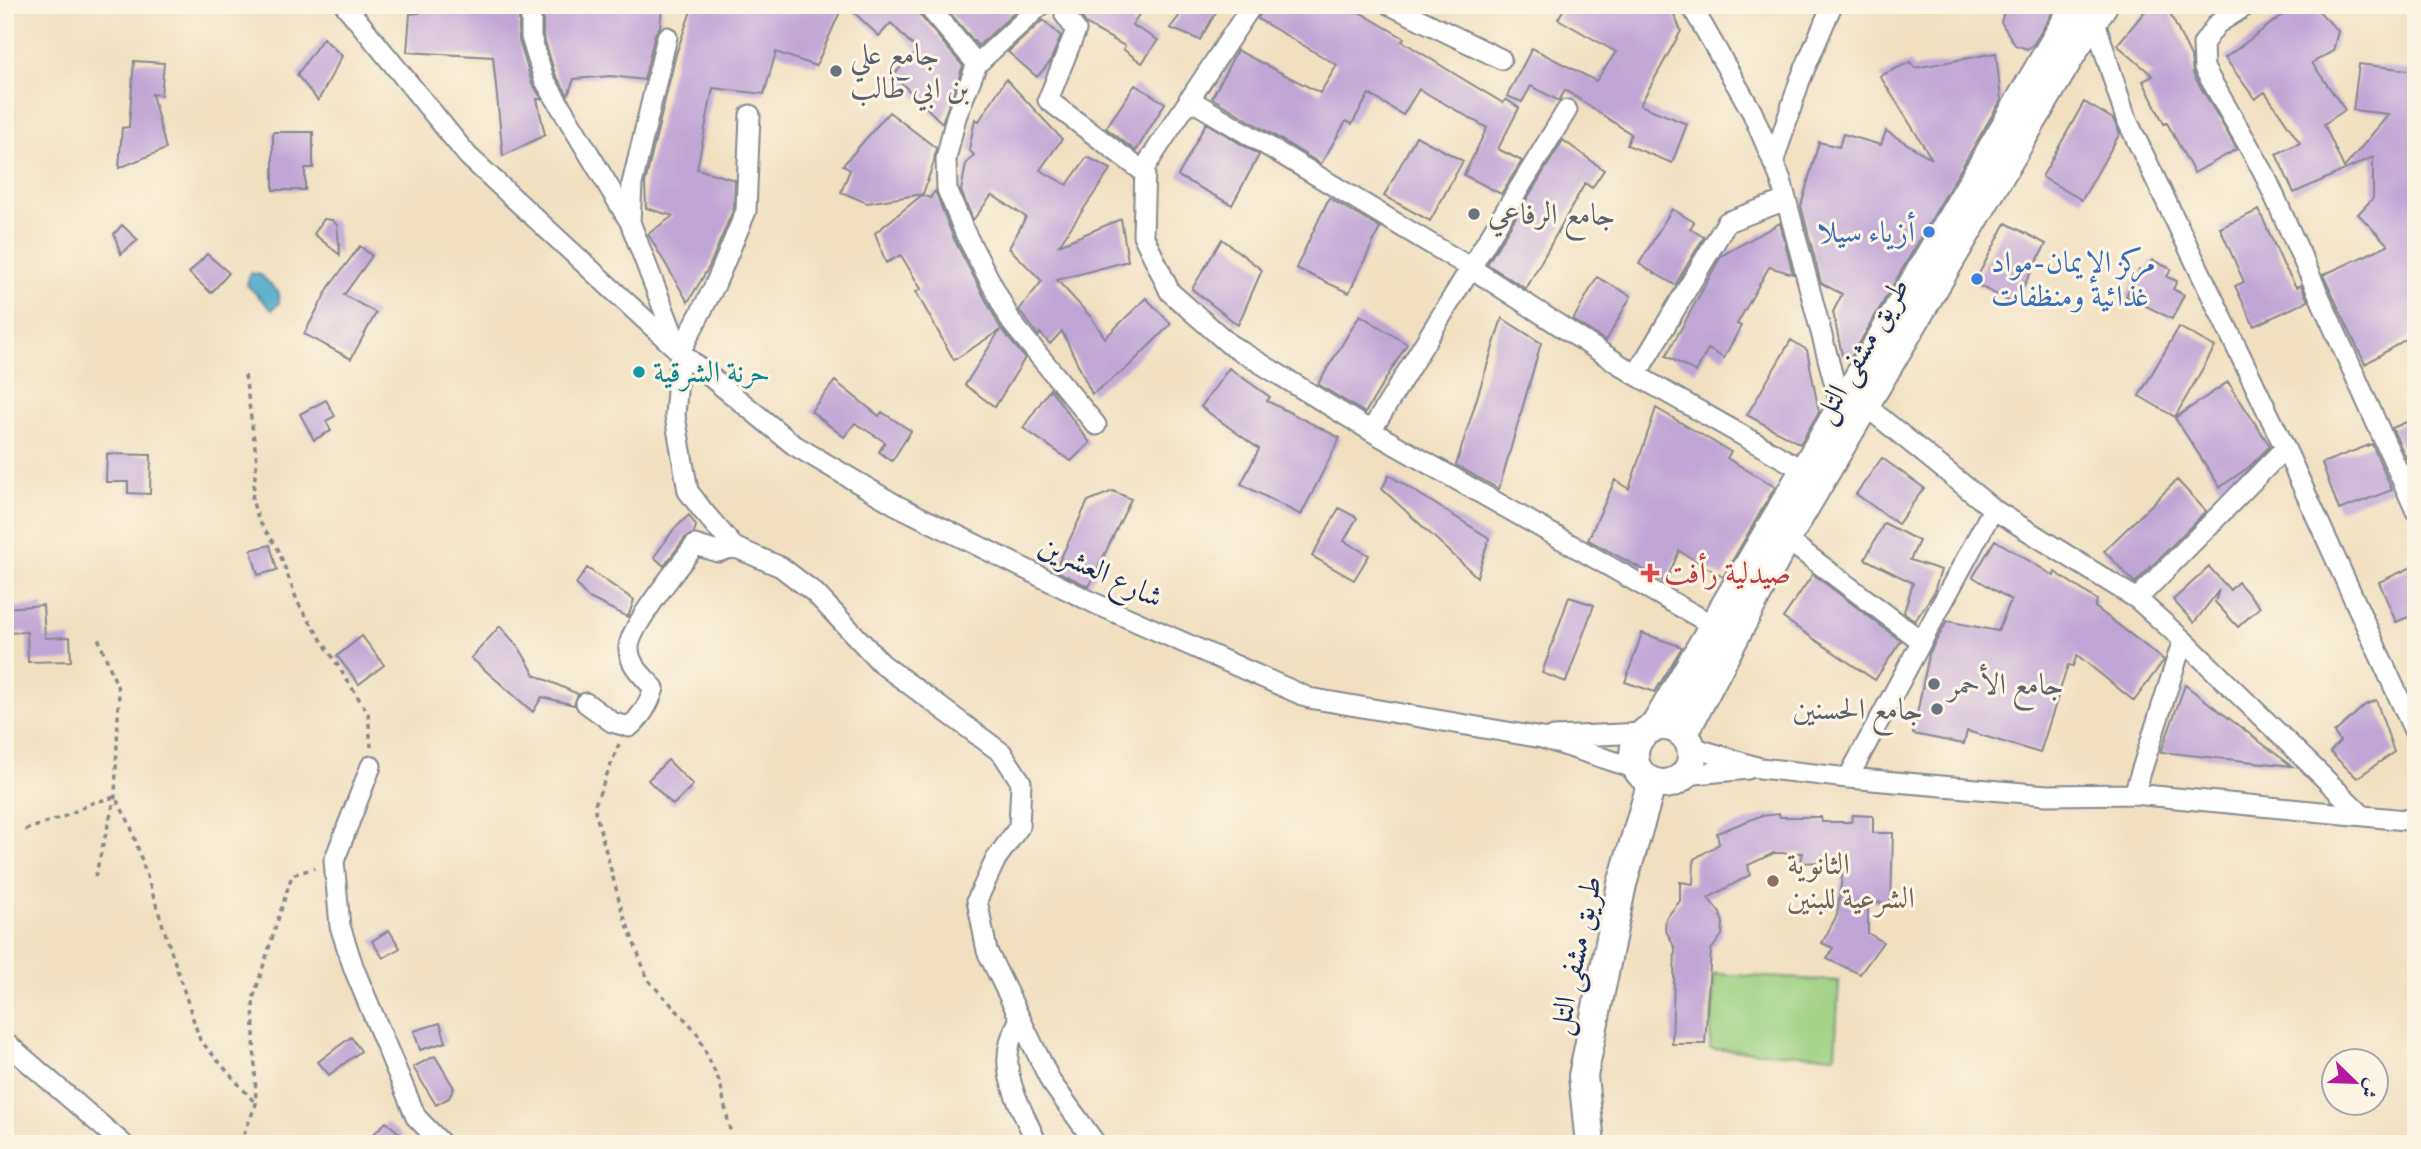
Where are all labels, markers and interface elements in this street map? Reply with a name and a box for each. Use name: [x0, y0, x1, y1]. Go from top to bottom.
place label: جامع علي بن ابي طالب: [850, 36, 970, 112]
marker: جامع علي بن ابي طالب: [828, 63, 844, 79]
place label: جامع الرفاعي: [1488, 196, 1615, 241]
marker: جامع الرفاعي: [1466, 206, 1482, 222]
place label: أزياء سيلا: [1817, 211, 1915, 251]
marker: أزياء سيلا: [1921, 224, 1937, 240]
place label: مركز الإيمان-مواد غذائية ومنظفات: [1991, 244, 2156, 315]
street label: طريق مشفى التل: [1805, 271, 1920, 431]
marker: مركز الإيمان-مواد غذائية ومنظفات: [1969, 271, 1985, 287]
place label: حرنة الشرقية: [653, 354, 770, 392]
marker: حرنة الشرقية: [631, 364, 647, 380]
street label: شارع العشرين: [1030, 527, 1169, 622]
place label: صيدلية رأفت: [1664, 552, 1791, 592]
marker: صيدلية رأفت: [1642, 565, 1658, 581]
place label: جامع الأحمر: [1945, 663, 2064, 711]
marker: جامع الأحمر: [1926, 676, 1942, 692]
place label: جامع الحسنين: [1793, 691, 1923, 736]
marker: جامع الحسنين: [1929, 701, 1945, 717]
place label: الثانوية الشرعية للبنين: [1787, 846, 1915, 918]
street label: طريق مشفى التل: [1541, 872, 1613, 1039]
marker: الثانوية الشرعية للبنين: [1765, 873, 1781, 889]
north arrow: [2320, 1048, 2390, 1118]
text: ش: [2355, 1075, 2384, 1102]

